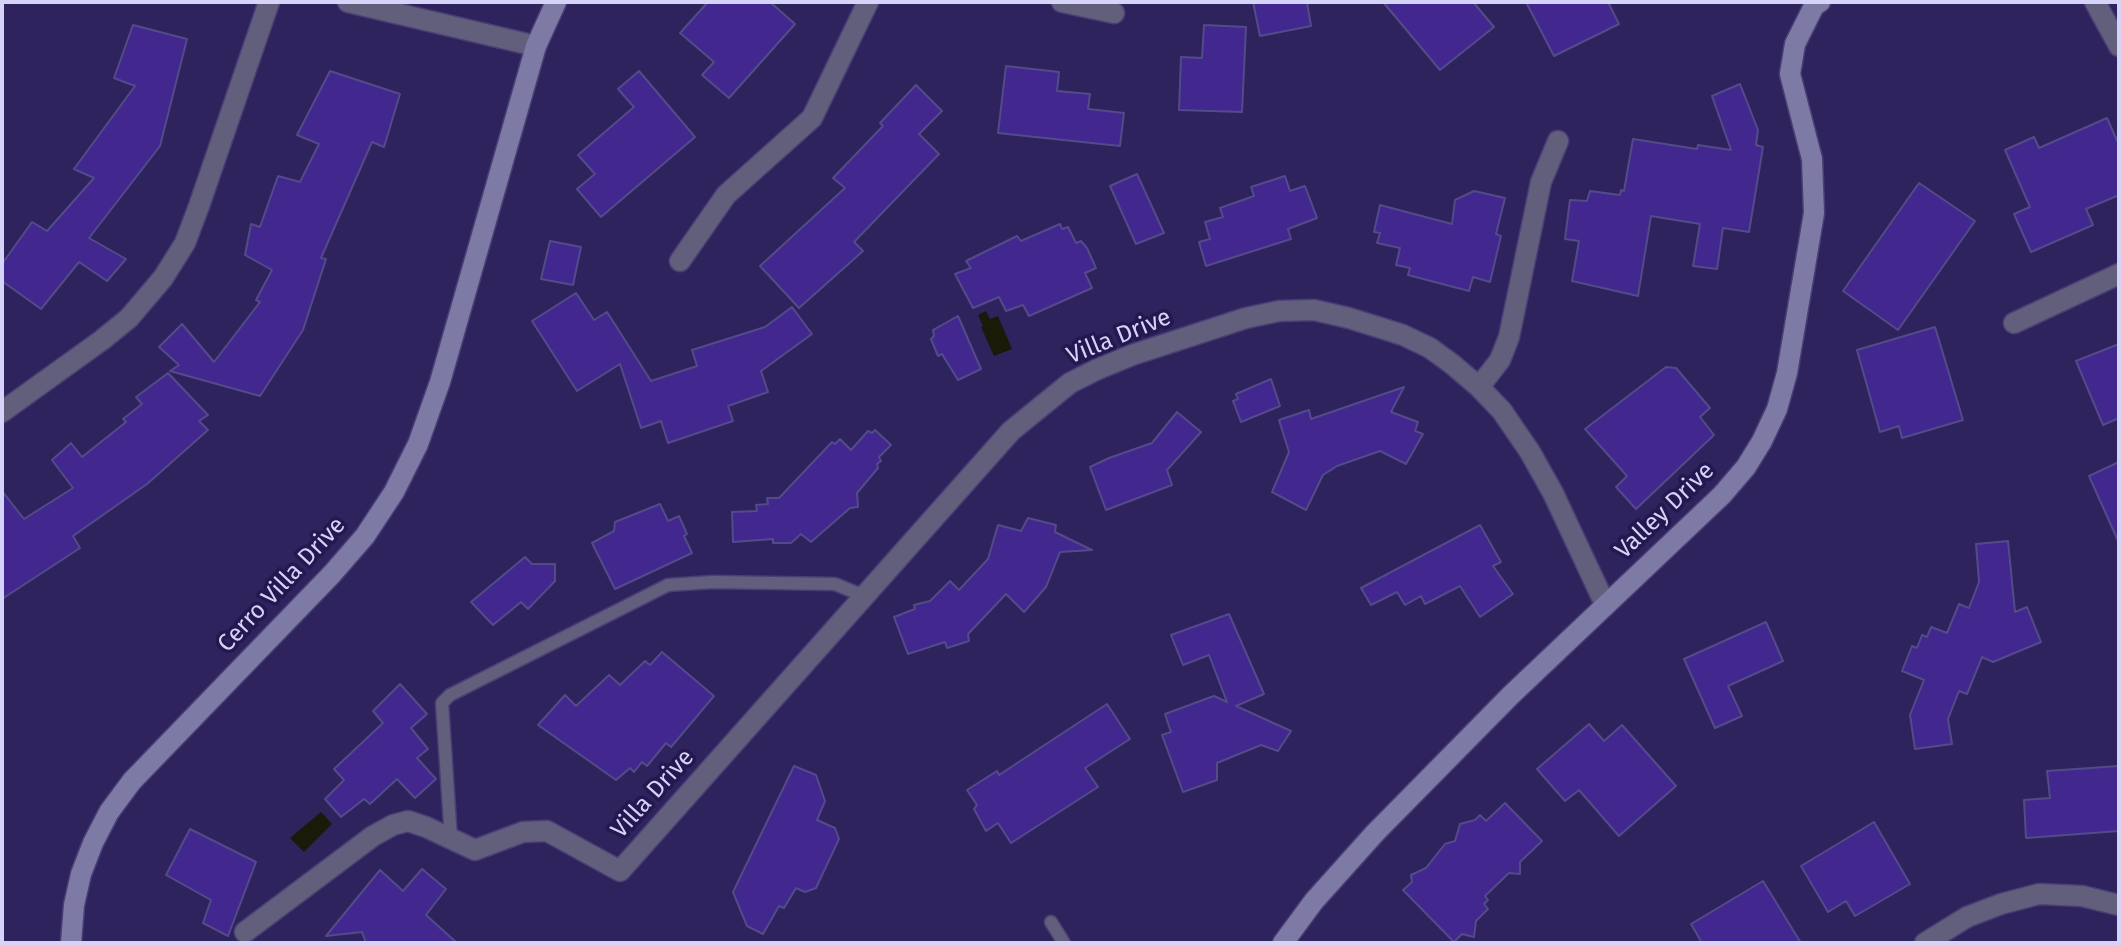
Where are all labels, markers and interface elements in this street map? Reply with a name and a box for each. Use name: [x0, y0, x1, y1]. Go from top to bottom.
street label: Villa Drive: [1063, 303, 1175, 371]
street label: Valley Drive: [1609, 457, 1721, 565]
street label: Cerro Villa Drive: [212, 512, 352, 658]
street label: Villa Drive: [606, 744, 700, 844]

